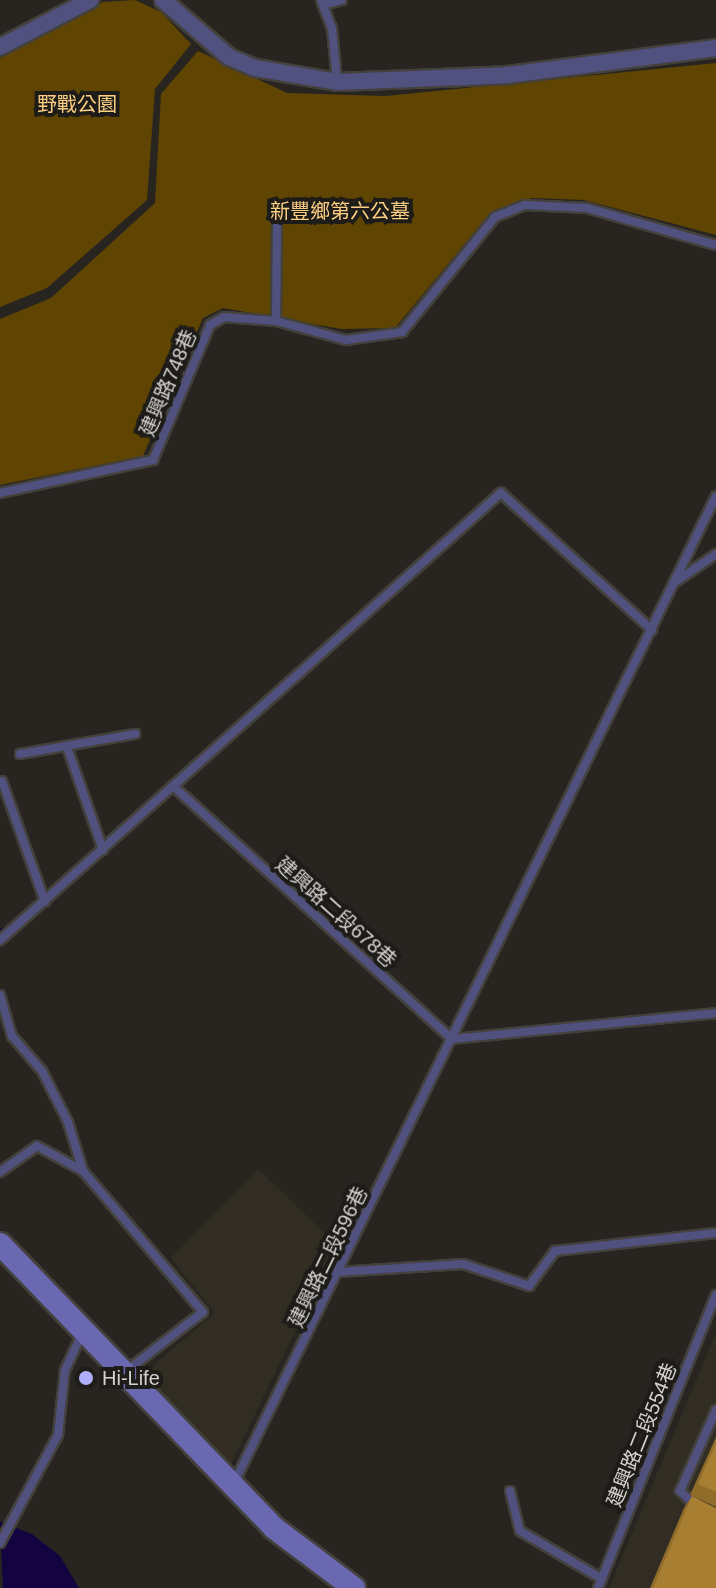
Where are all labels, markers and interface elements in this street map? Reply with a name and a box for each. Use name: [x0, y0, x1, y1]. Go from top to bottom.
park label: 野戰公園: [37, 92, 117, 116]
park label: 新豐鄉第六公墓: [270, 199, 410, 223]
street label: 建興路748巷: [135, 326, 201, 440]
street label: 建興路二段678巷: [271, 852, 401, 972]
street label: 建興路二段596巷: [284, 1183, 372, 1331]
street label: 建興路二段554巷: [602, 1359, 682, 1511]
place label: Hi-Life: [102, 1366, 160, 1390]
marker: Hi-Life: [77, 1369, 95, 1387]

